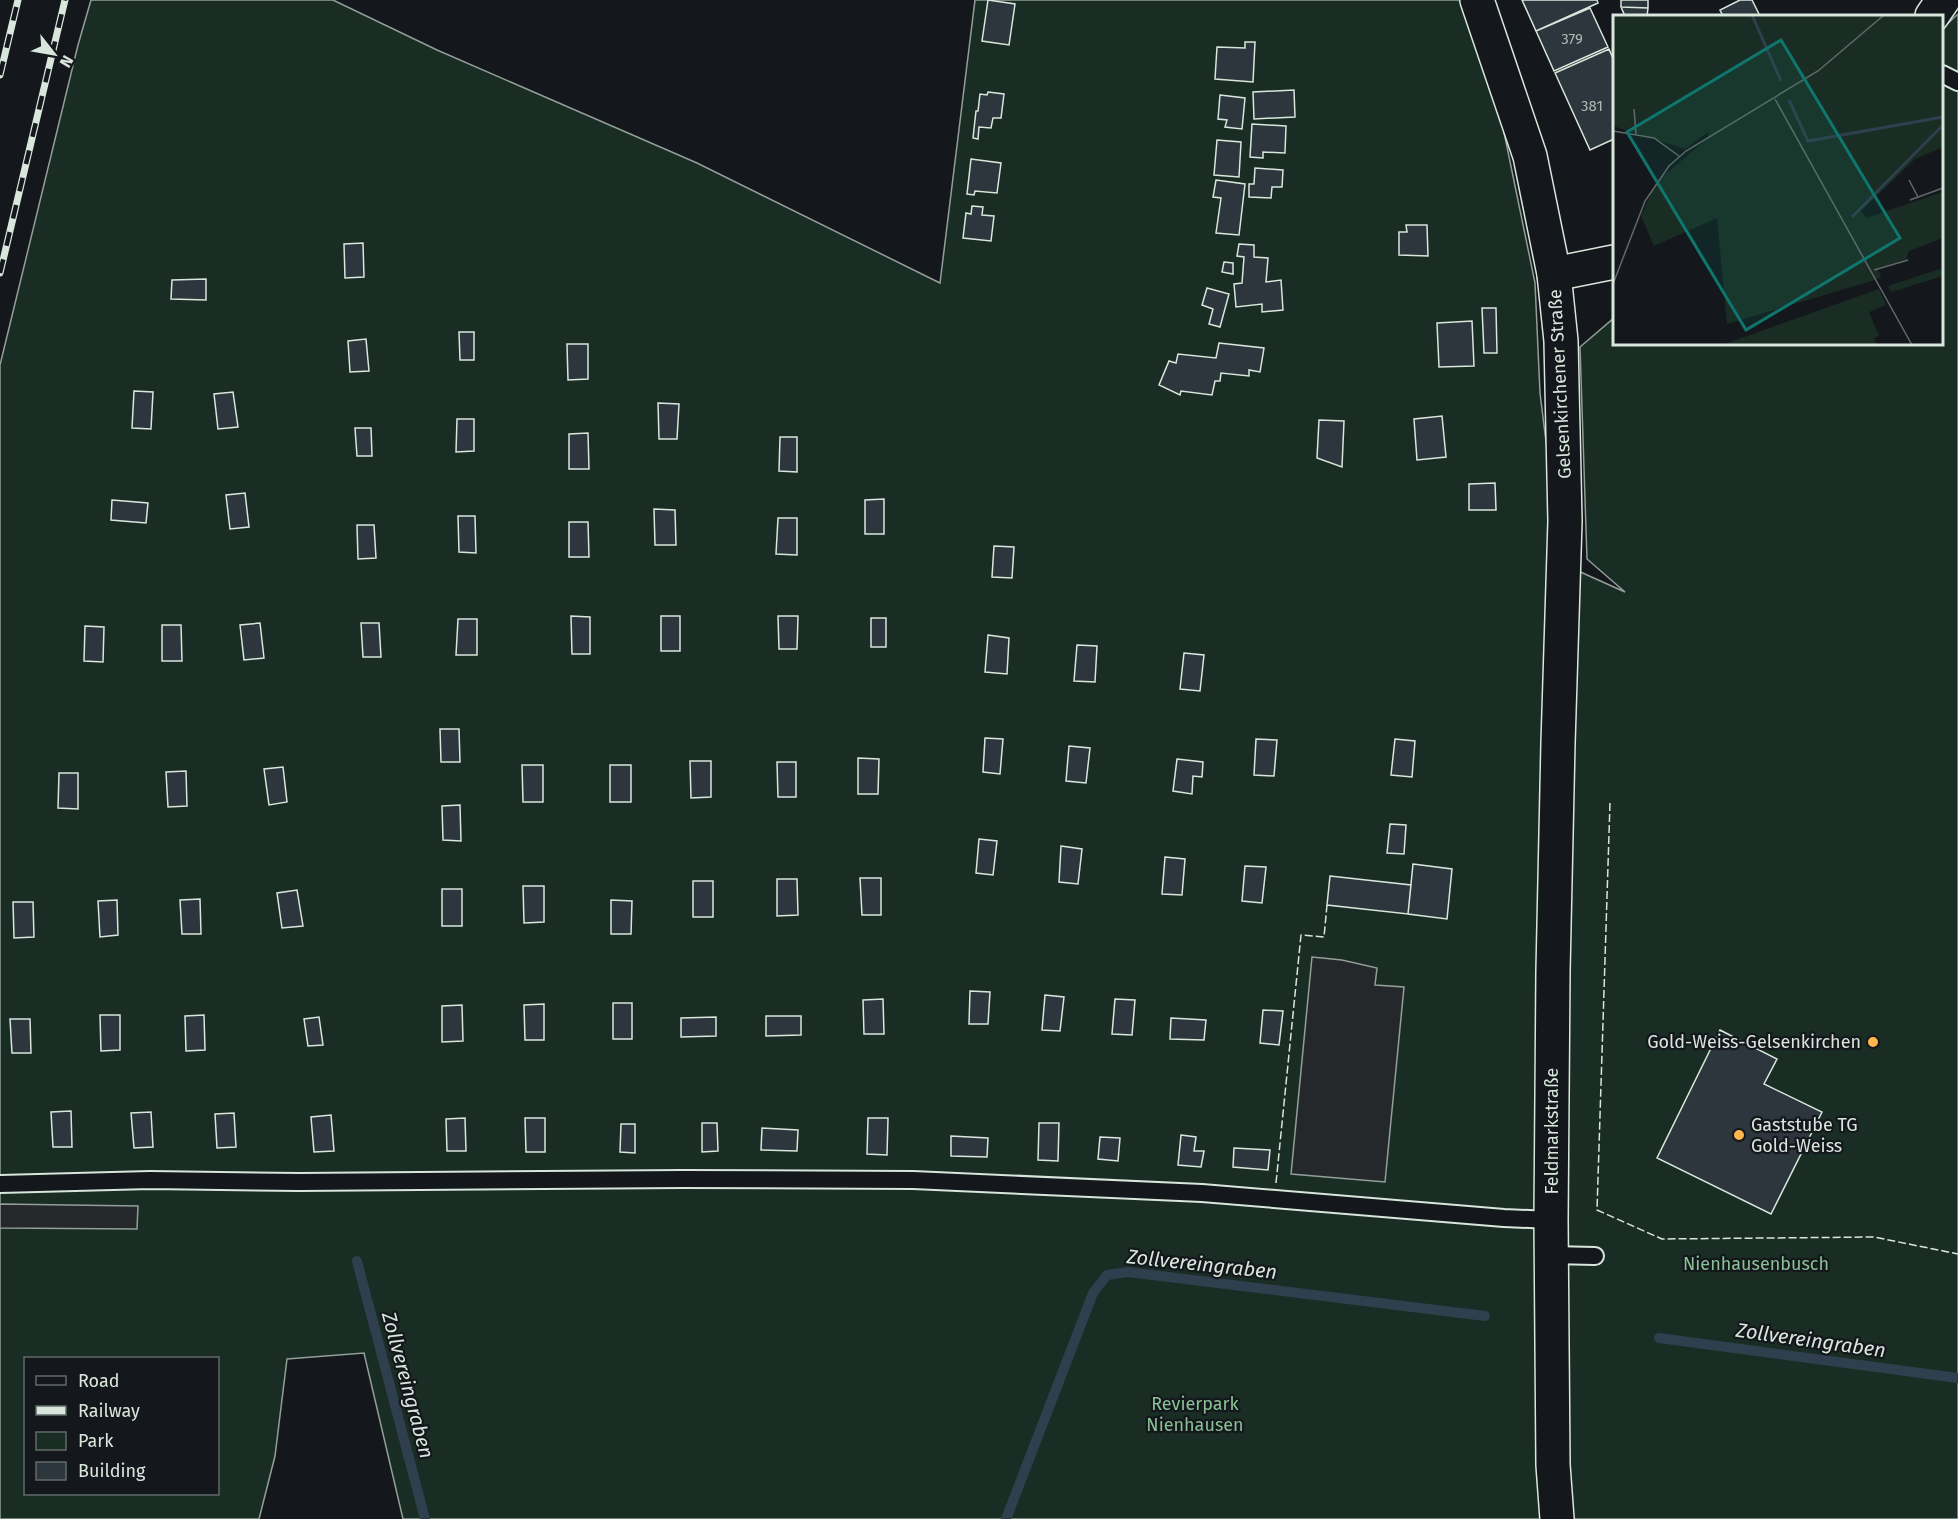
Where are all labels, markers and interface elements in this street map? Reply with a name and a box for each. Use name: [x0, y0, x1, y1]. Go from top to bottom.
inset map: [1613, 15, 1943, 345]
north arrow: [24, 24, 84, 84]
house number: 379: [1561, 30, 1583, 48]
text: N: [56, 52, 77, 71]
house number: 381: [1581, 97, 1603, 115]
street label: Gelsenkirchener Straße: [1544, 289, 1576, 479]
place label: Gold-Weiss-Gelsenkirchen: [1647, 1031, 1861, 1053]
marker: Gold-Weiss-Gelsenkirchen: [1866, 1035, 1880, 1049]
street label: Feldmarkstraße: [1541, 1068, 1563, 1194]
place label: Gaststube TG Gold-Weiss: [1751, 1114, 1858, 1157]
marker: Gaststube TG Gold-Weiss: [1732, 1128, 1746, 1142]
water label: Zollvereingraben: [1125, 1244, 1278, 1284]
park label: Nienhausenbusch: [1683, 1253, 1829, 1275]
water label: Zollvereingraben: [377, 1308, 439, 1461]
water label: Zollvereingraben: [1734, 1317, 1887, 1362]
legend: [24, 1357, 219, 1495]
text: Road: [78, 1370, 120, 1392]
park label: Revierpark Nienhausen: [1146, 1393, 1244, 1436]
text: Railway: [78, 1400, 140, 1422]
text: Park: [78, 1430, 114, 1452]
text: Building: [78, 1460, 146, 1482]

